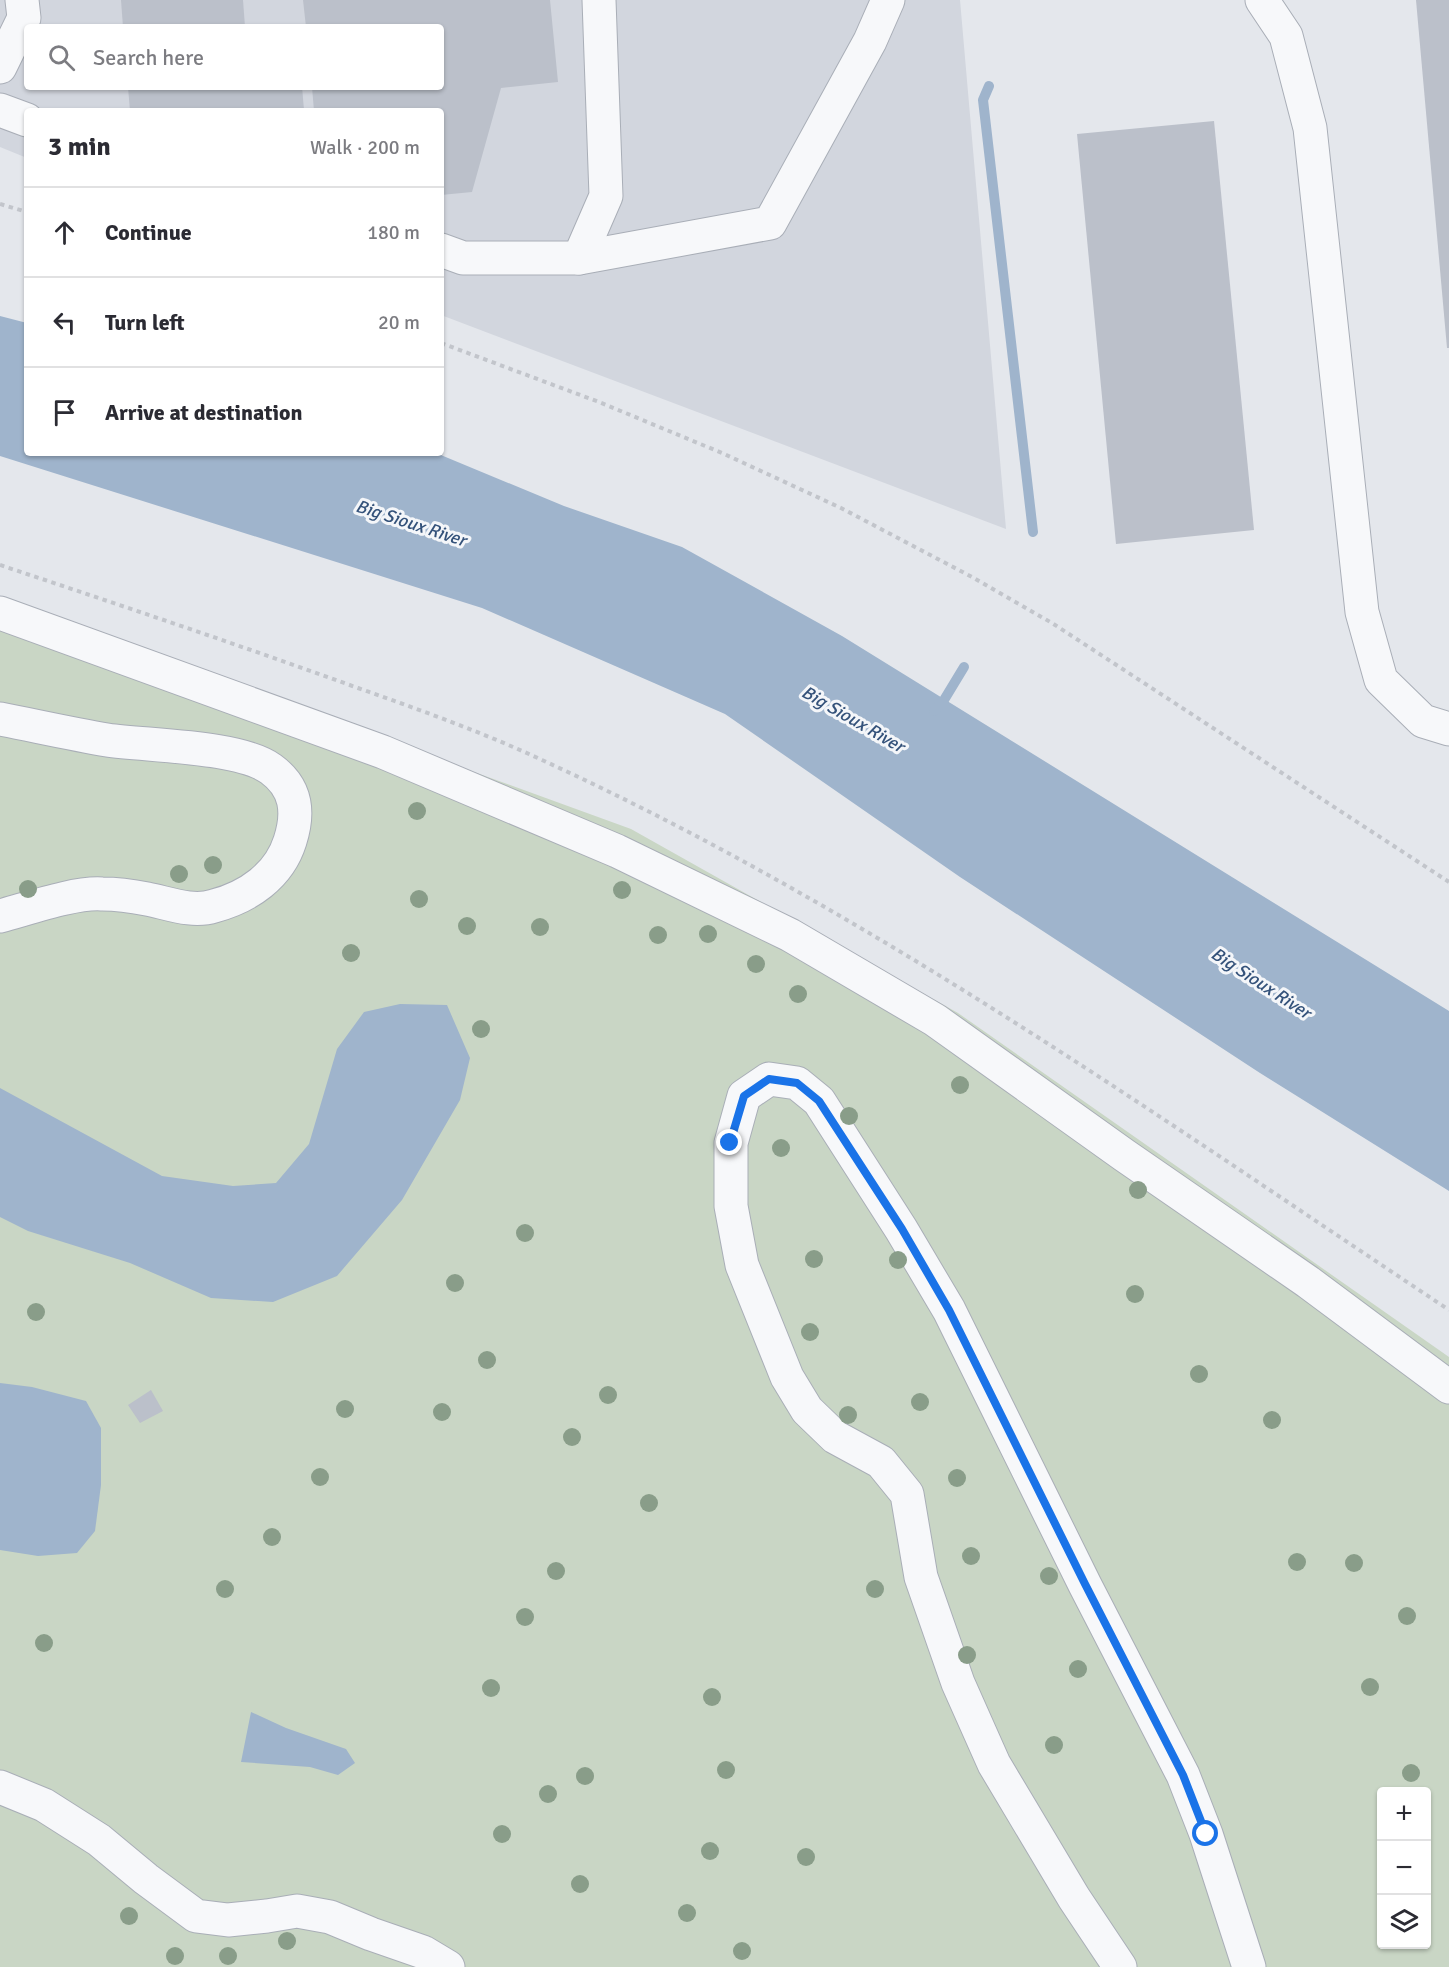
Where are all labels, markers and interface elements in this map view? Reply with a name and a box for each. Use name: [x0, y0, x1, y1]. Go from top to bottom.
search box: [24, 24, 444, 90]
icon: search: [45, 41, 78, 74]
text: Search here: [93, 44, 204, 71]
text: 3 min: [48, 131, 111, 163]
text: Walk · 200 m: [310, 135, 420, 160]
icon: ahead: [48, 216, 81, 249]
text: Continue: [105, 219, 192, 246]
text: 180 m: [367, 220, 420, 245]
icon: left: [48, 306, 81, 339]
text: Turn left: [105, 309, 185, 336]
text: 20 m: [378, 310, 420, 335]
icon: arrive: [48, 396, 81, 429]
text: Arrive at destination: [105, 399, 302, 426]
water label: Big Sioux River: [353, 495, 471, 552]
water label: Big Sioux River: [798, 681, 910, 758]
water label: Big Sioux River: [1207, 943, 1317, 1025]
route end: [716, 1129, 742, 1155]
map controls: [1377, 1787, 1431, 1949]
button: +: [1377, 1787, 1431, 1841]
route start: [1192, 1820, 1218, 1846]
button: −: [1377, 1841, 1431, 1895]
button: layers: [1377, 1895, 1431, 1949]

